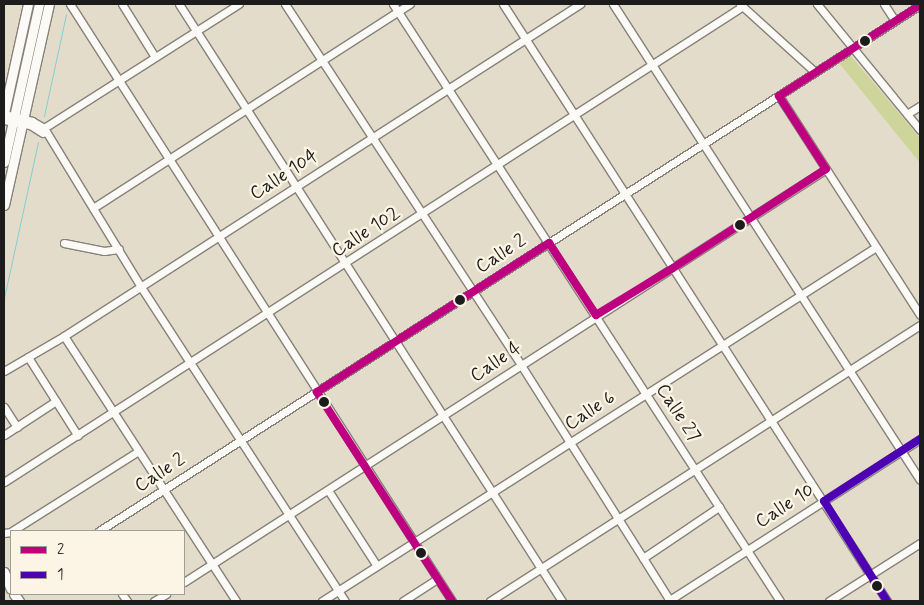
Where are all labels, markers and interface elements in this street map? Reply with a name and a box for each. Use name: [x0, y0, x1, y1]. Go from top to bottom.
unlabelled marker: [860, 36, 870, 46]
street label: Calle 104: [246, 145, 322, 205]
street label: Calle 102: [328, 202, 404, 262]
unlabelled marker: [735, 220, 745, 230]
street label: Calle 2: [472, 229, 530, 279]
unlabelled marker: [455, 295, 465, 305]
street label: Calle 4: [466, 337, 526, 387]
street label: Calle 27: [651, 380, 705, 446]
street label: Calle 6: [560, 386, 620, 436]
unlabelled marker: [319, 397, 329, 407]
street label: Calle 2: [131, 448, 189, 498]
street label: Calle 10: [751, 479, 819, 533]
legend: [10, 530, 185, 595]
text: 2: [57, 540, 64, 560]
unlabelled marker: [416, 548, 426, 558]
text: 1: [57, 565, 64, 585]
unlabelled marker: [872, 581, 882, 591]

